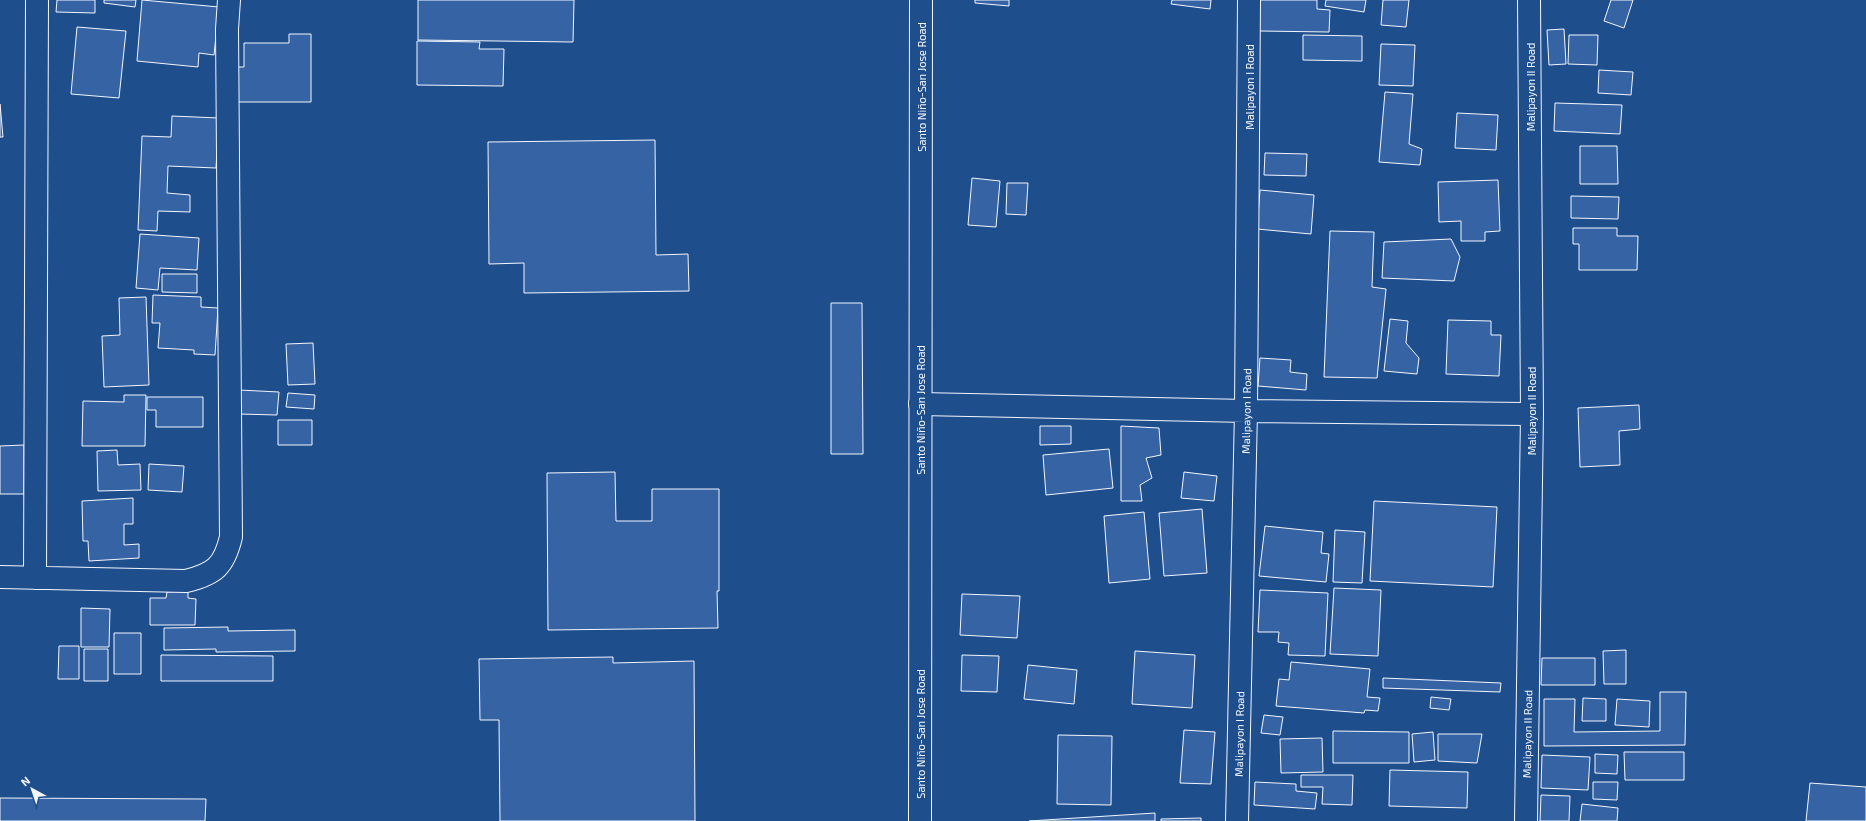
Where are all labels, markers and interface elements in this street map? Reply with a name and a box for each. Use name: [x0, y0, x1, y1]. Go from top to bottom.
street label: Santo Niño-San Jose Road: [915, 22, 928, 152]
street label: Malipayon II Road: [1524, 43, 1537, 131]
street label: Malipayon I Road: [1243, 44, 1256, 130]
street label: Santo Niño-San Jose Road: [914, 345, 927, 475]
street label: Malipayon II Road: [1525, 367, 1538, 455]
street label: Malipayon I Road: [1239, 368, 1253, 454]
street label: Santo Niño-San Jose Road: [914, 669, 927, 799]
street label: Malipayon II Road: [1520, 690, 1534, 778]
street label: Malipayon I Road: [1232, 691, 1246, 777]
north arrow: [12, 769, 52, 809]
text: N: [18, 773, 33, 788]

